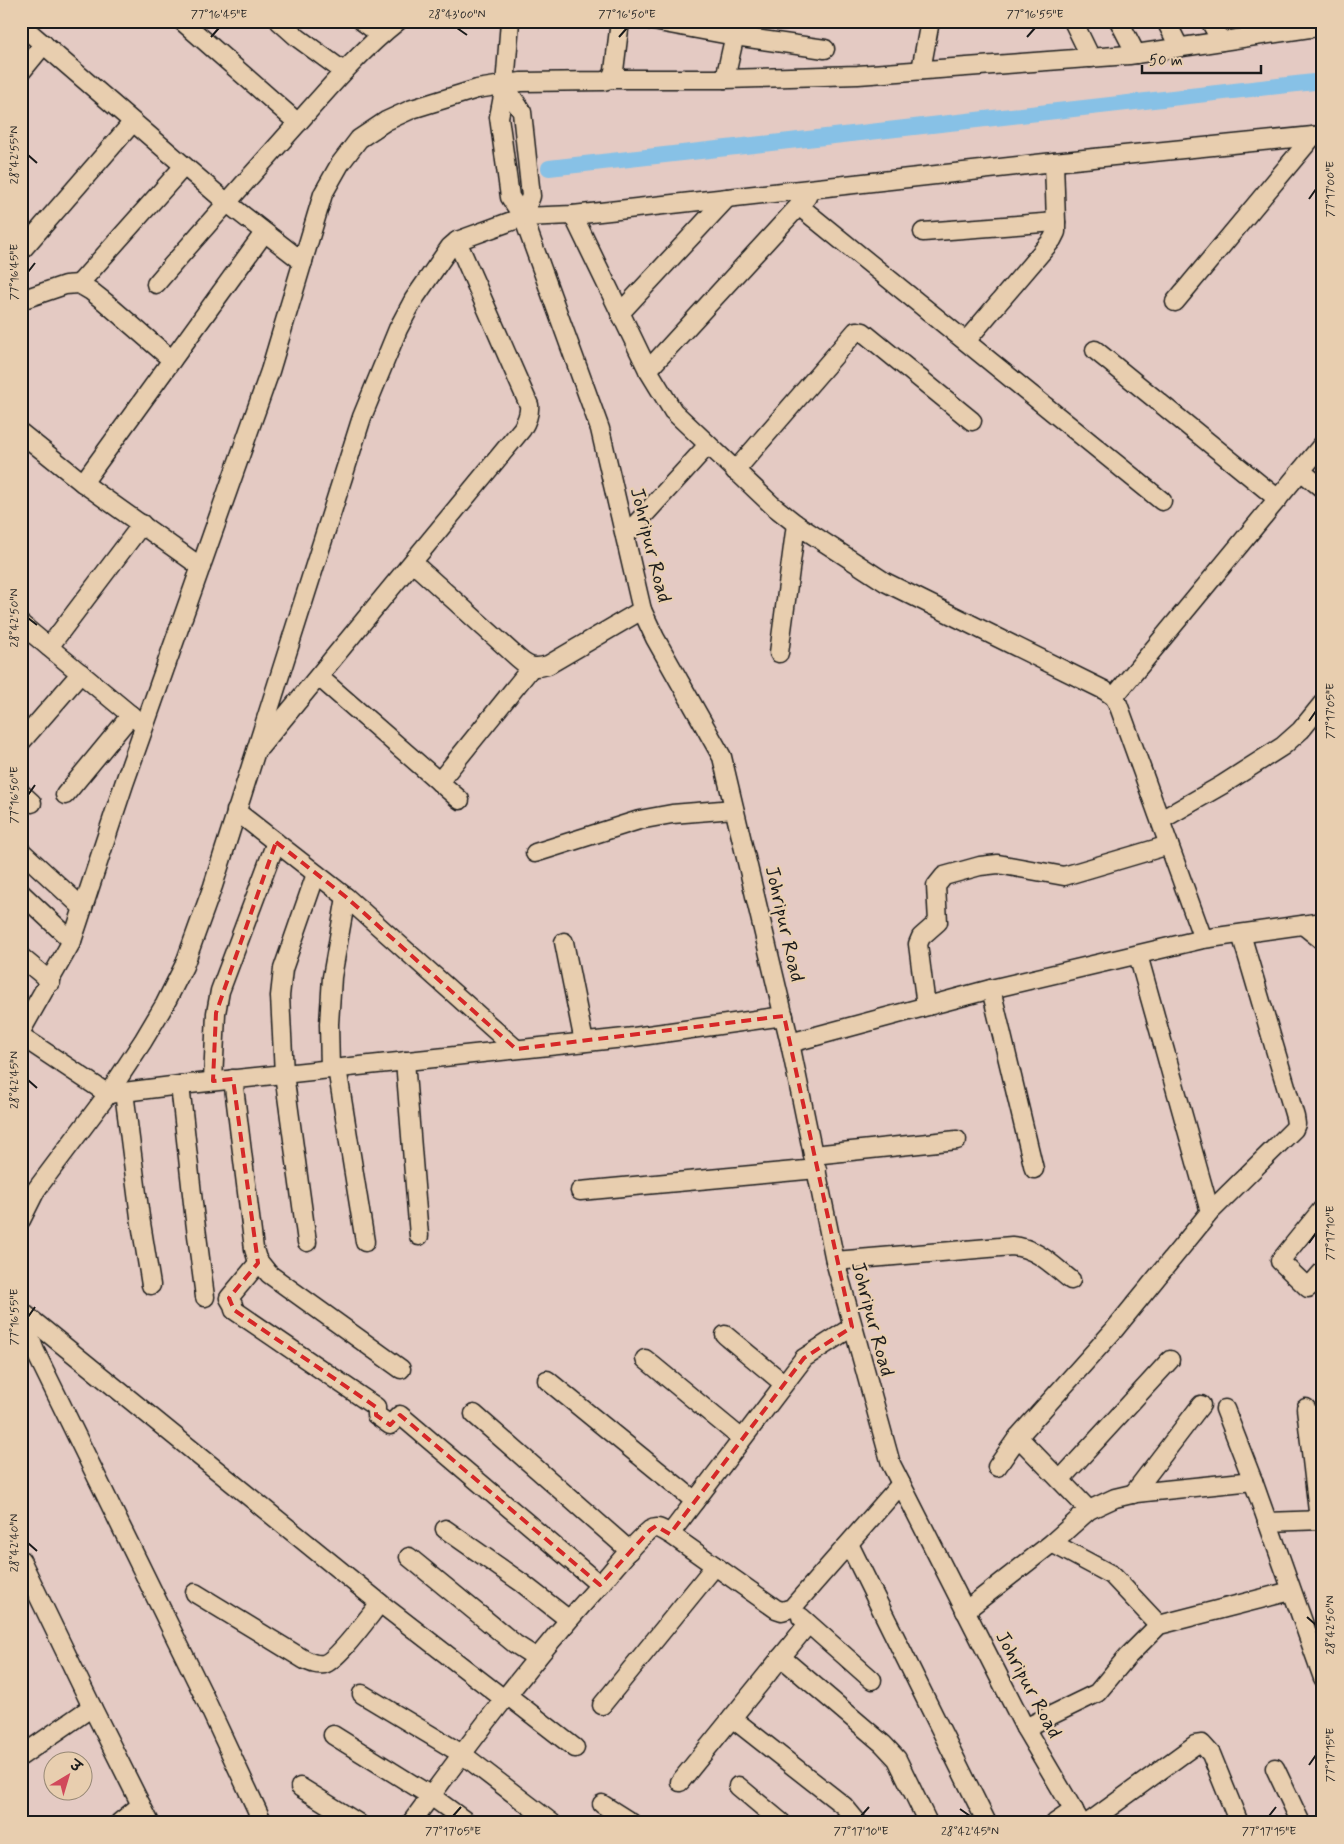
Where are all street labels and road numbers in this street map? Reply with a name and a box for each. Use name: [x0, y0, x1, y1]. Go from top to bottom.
street label: Johripur Road: [623, 485, 677, 605]
street label: Johripur Road: [758, 864, 810, 984]
street label: Johripur Road: [844, 1259, 900, 1379]
street label: Johripur Road: [988, 1627, 1068, 1743]

